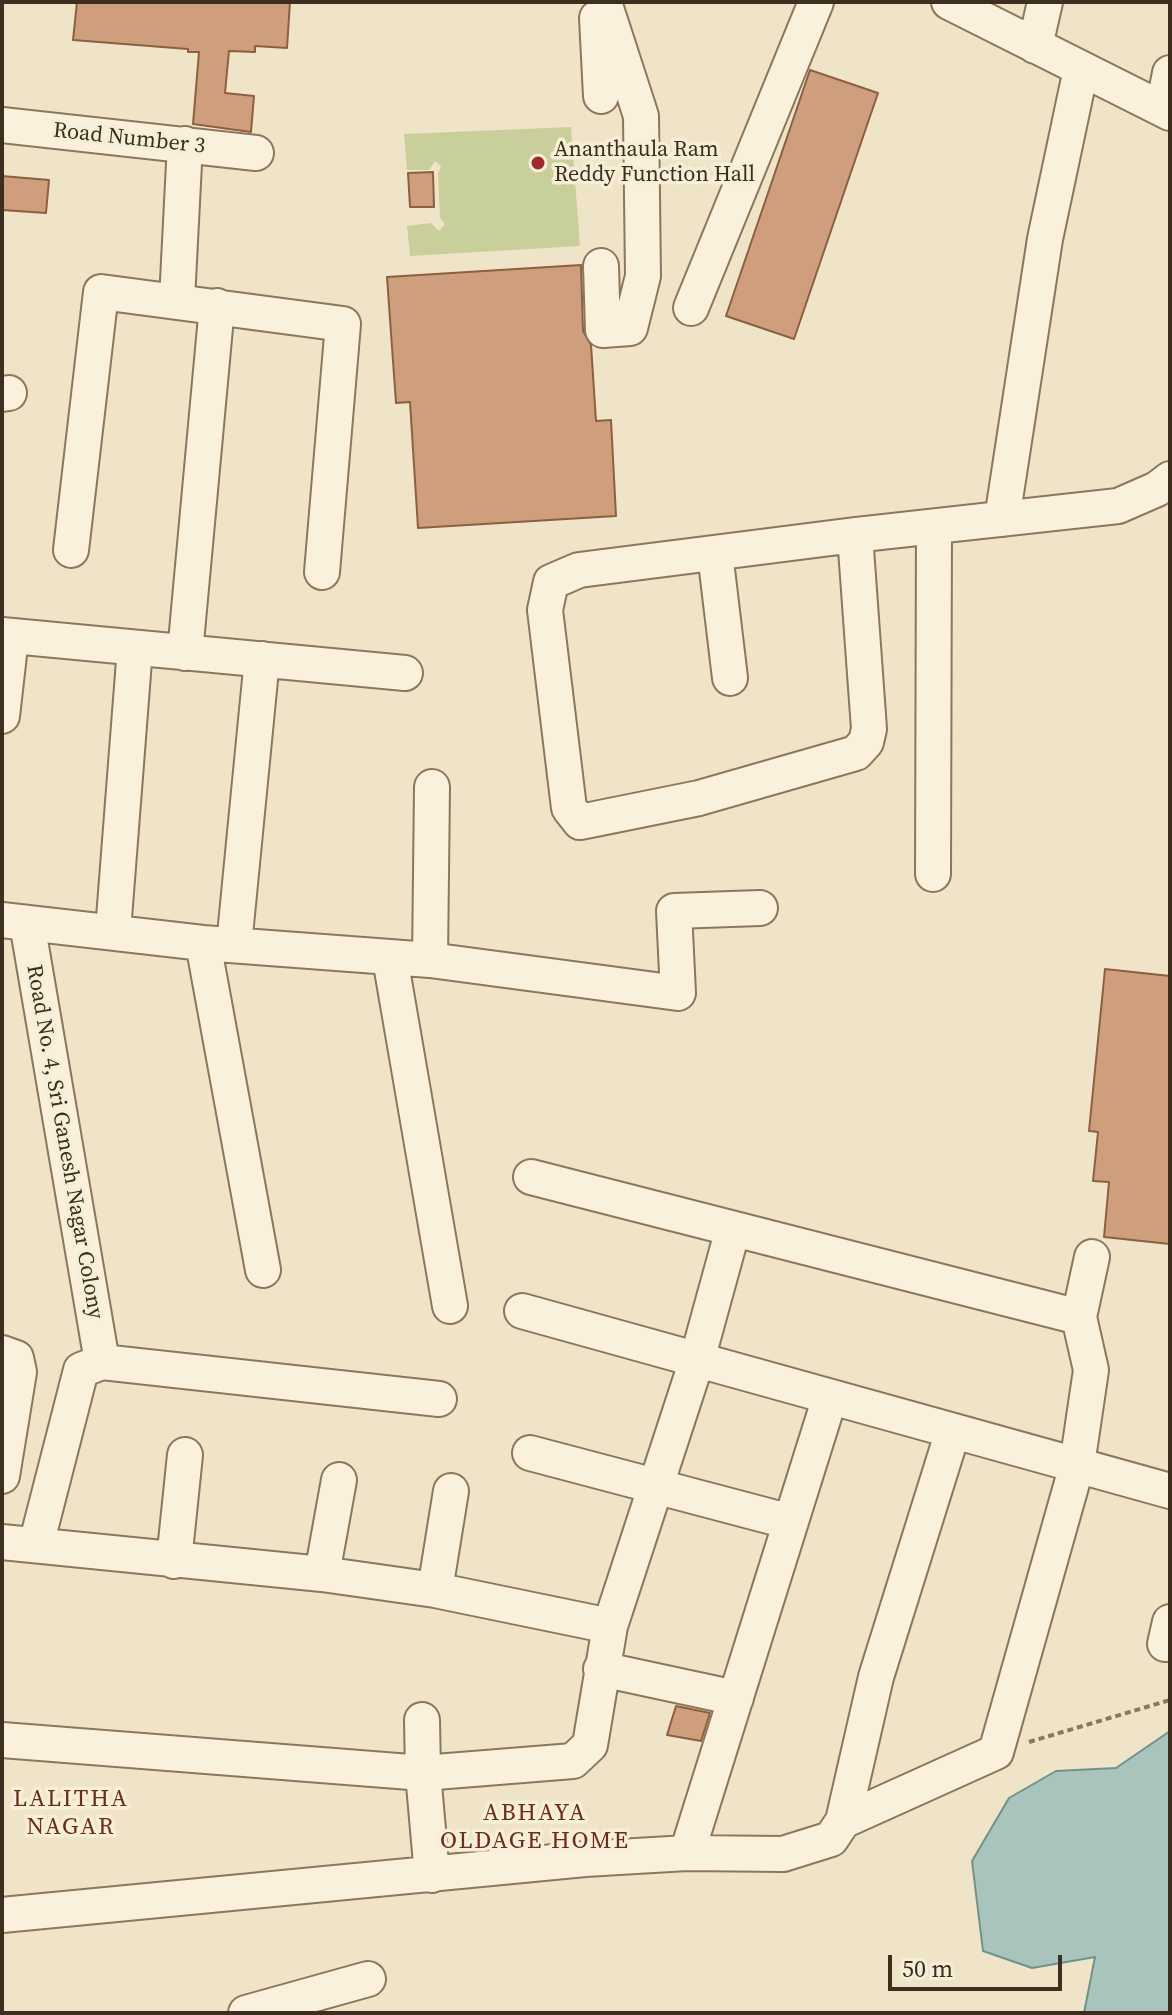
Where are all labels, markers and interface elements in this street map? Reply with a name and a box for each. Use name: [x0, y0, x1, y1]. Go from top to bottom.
street label: Road Number 3: [52, 118, 206, 160]
place label: Ananthaula Ram Reddy Function Hall: [554, 137, 755, 188]
marker: Ananthaula Ram Reddy Function Hall: [529, 154, 547, 172]
street label: Road No. 4, Sri Ganesh Nagar Colony: [20, 963, 108, 1321]
district label: LALITHA NAGAR: [13, 1786, 129, 1842]
district label: ABHAYA OLDAGE HOME: [440, 1800, 630, 1856]
scale bar: [892, 1939, 1066, 1989]
text: 50 m: [902, 1952, 953, 1985]

